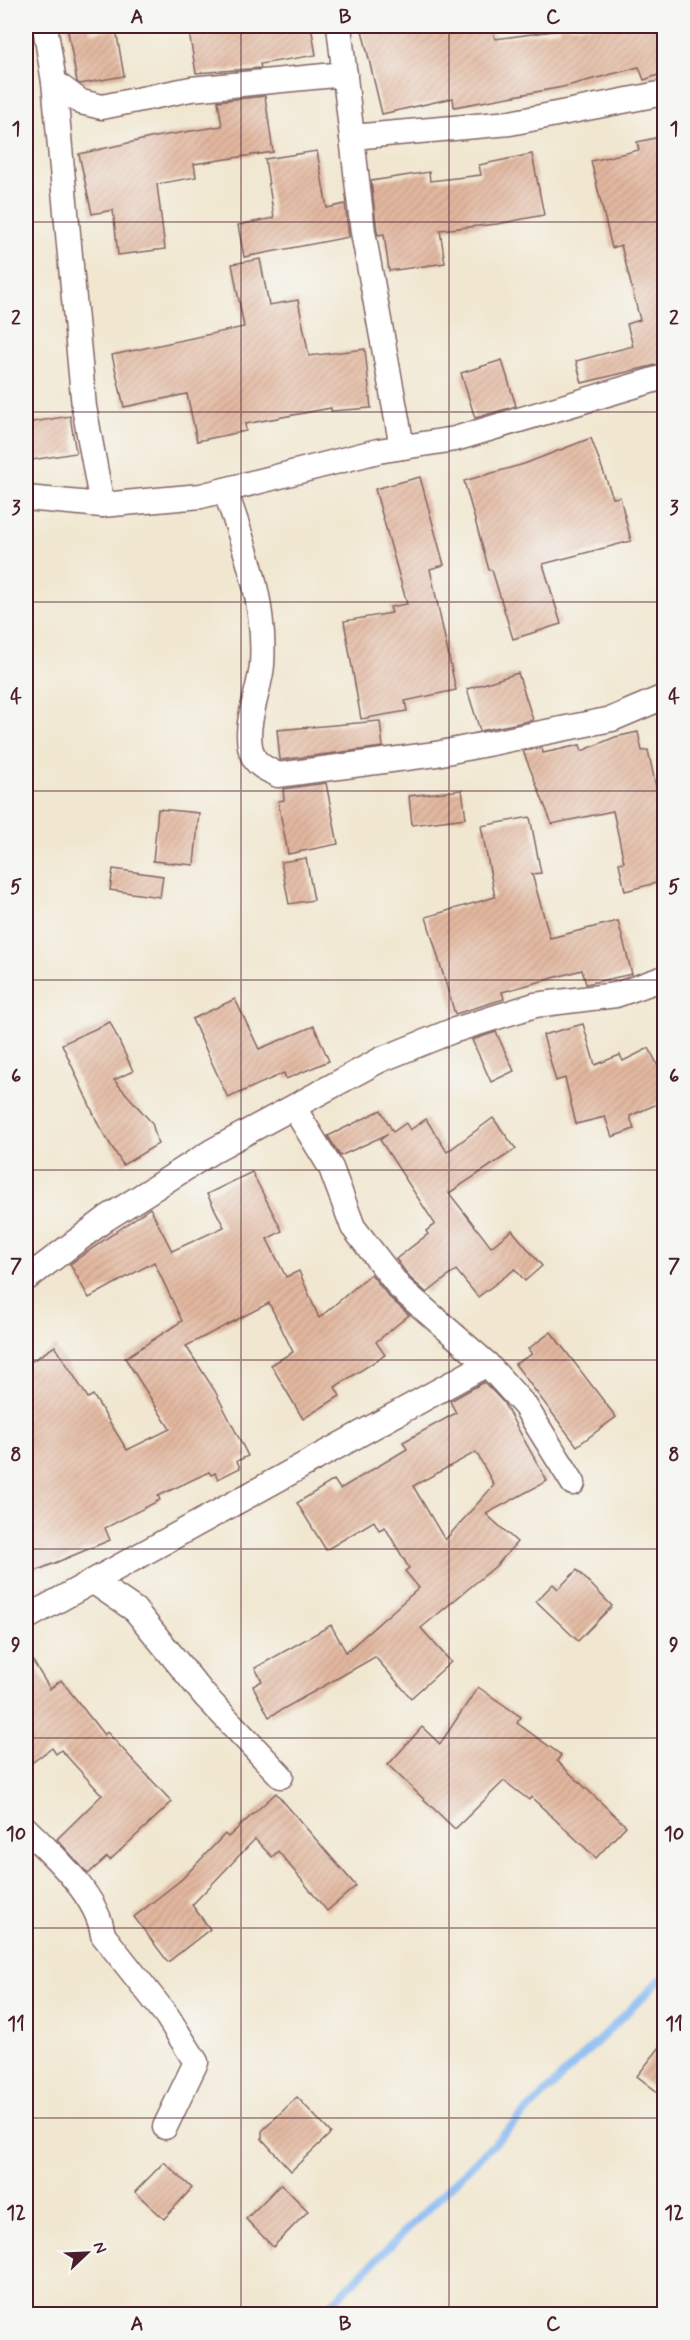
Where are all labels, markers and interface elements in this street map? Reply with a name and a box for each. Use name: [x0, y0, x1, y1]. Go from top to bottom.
text: A: [130, 4, 144, 31]
text: B: [339, 4, 352, 31]
text: C: [546, 4, 561, 31]
text: 1: [12, 116, 20, 143]
text: 1: [670, 116, 678, 143]
text: 2: [11, 305, 21, 332]
text: 2: [669, 305, 679, 332]
text: 3: [11, 495, 21, 522]
text: 3: [669, 495, 679, 522]
text: 4: [10, 684, 22, 711]
text: 4: [668, 684, 680, 711]
text: 5: [10, 874, 22, 901]
text: 5: [668, 874, 680, 901]
text: 6: [11, 1063, 21, 1090]
text: 6: [669, 1063, 679, 1090]
text: 7: [10, 1253, 22, 1280]
text: 7: [668, 1253, 680, 1280]
text: 8: [10, 1442, 22, 1469]
text: 8: [668, 1442, 680, 1469]
text: 9: [11, 1632, 21, 1659]
text: 9: [669, 1632, 679, 1659]
text: 10: [6, 1821, 26, 1848]
text: 10: [664, 1821, 684, 1848]
text: 11: [7, 2011, 25, 2038]
text: 11: [665, 2011, 683, 2038]
text: 12: [6, 2200, 26, 2227]
text: 12: [664, 2200, 684, 2227]
north arrow: [57, 2223, 117, 2283]
text: N: [88, 2239, 111, 2257]
text: A: [130, 2311, 144, 2338]
text: B: [339, 2311, 352, 2338]
text: C: [546, 2311, 561, 2338]

